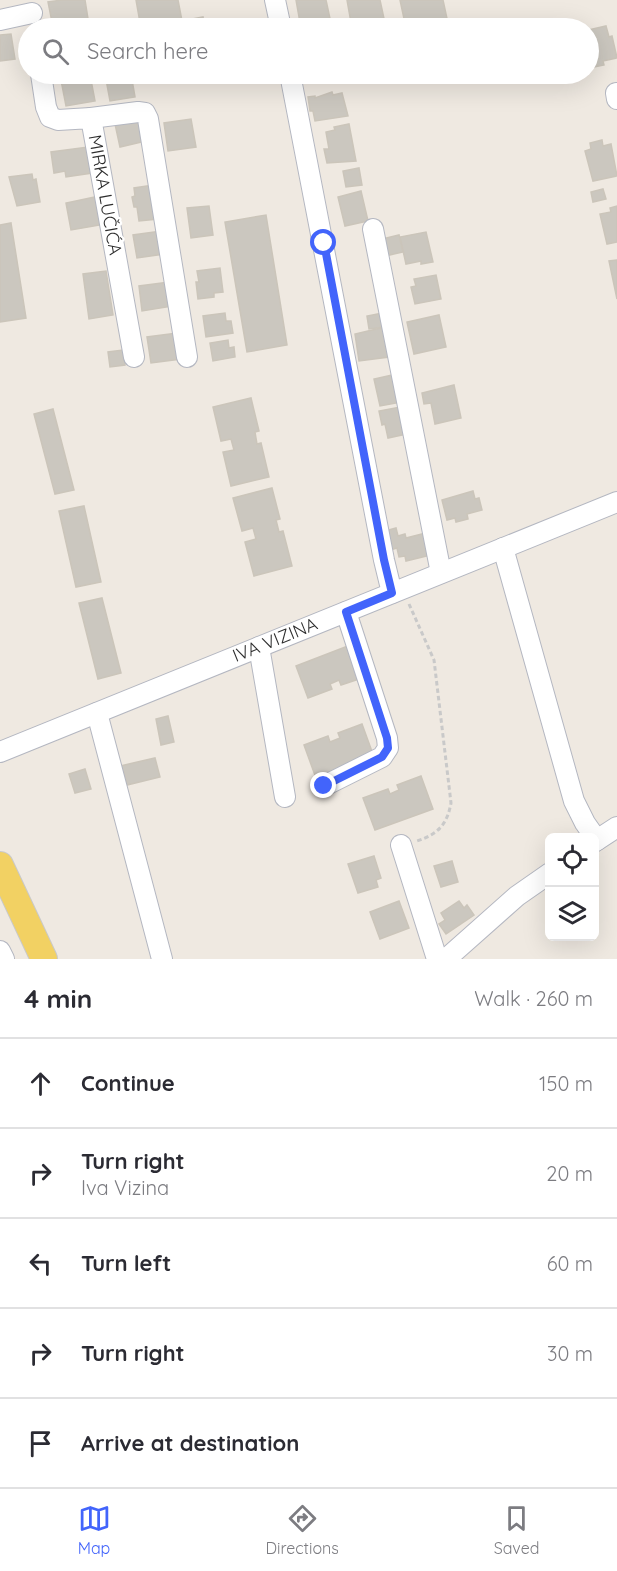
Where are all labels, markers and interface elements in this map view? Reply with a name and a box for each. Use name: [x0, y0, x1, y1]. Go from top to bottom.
search box: [18, 18, 599, 84]
icon: search: [39, 35, 72, 68]
text: Search here: [87, 37, 208, 65]
street label: MIRKA LUČIĆA: [84, 133, 127, 257]
route start: [310, 229, 336, 255]
street label: IVA VIZINA: [229, 612, 321, 667]
route end: [310, 772, 336, 798]
map controls: [545, 833, 599, 941]
button: locate: [545, 833, 599, 887]
button: layers: [545, 887, 599, 941]
text: 4 min: [24, 982, 92, 1015]
text: Walk · 260 m: [474, 986, 593, 1011]
icon: ahead: [24, 1067, 57, 1100]
text: Continue: [81, 1069, 175, 1097]
text: 150 m: [539, 1071, 593, 1096]
text: Turn right: [81, 1147, 185, 1175]
icon: right: [24, 1157, 57, 1190]
text: 20 m: [546, 1161, 593, 1186]
text: Iva Vizina: [81, 1175, 169, 1200]
icon: left: [24, 1247, 57, 1280]
text: Turn left: [81, 1249, 171, 1277]
text: 60 m: [547, 1251, 593, 1276]
icon: right: [24, 1337, 57, 1370]
text: Turn right: [81, 1339, 185, 1367]
text: 30 m: [547, 1341, 593, 1366]
icon: arrive: [24, 1427, 57, 1460]
text: Arrive at destination: [81, 1429, 299, 1457]
tab: Map: [78, 1502, 111, 1558]
tab: Directions: [266, 1502, 339, 1558]
tab: Saved: [494, 1502, 539, 1558]

